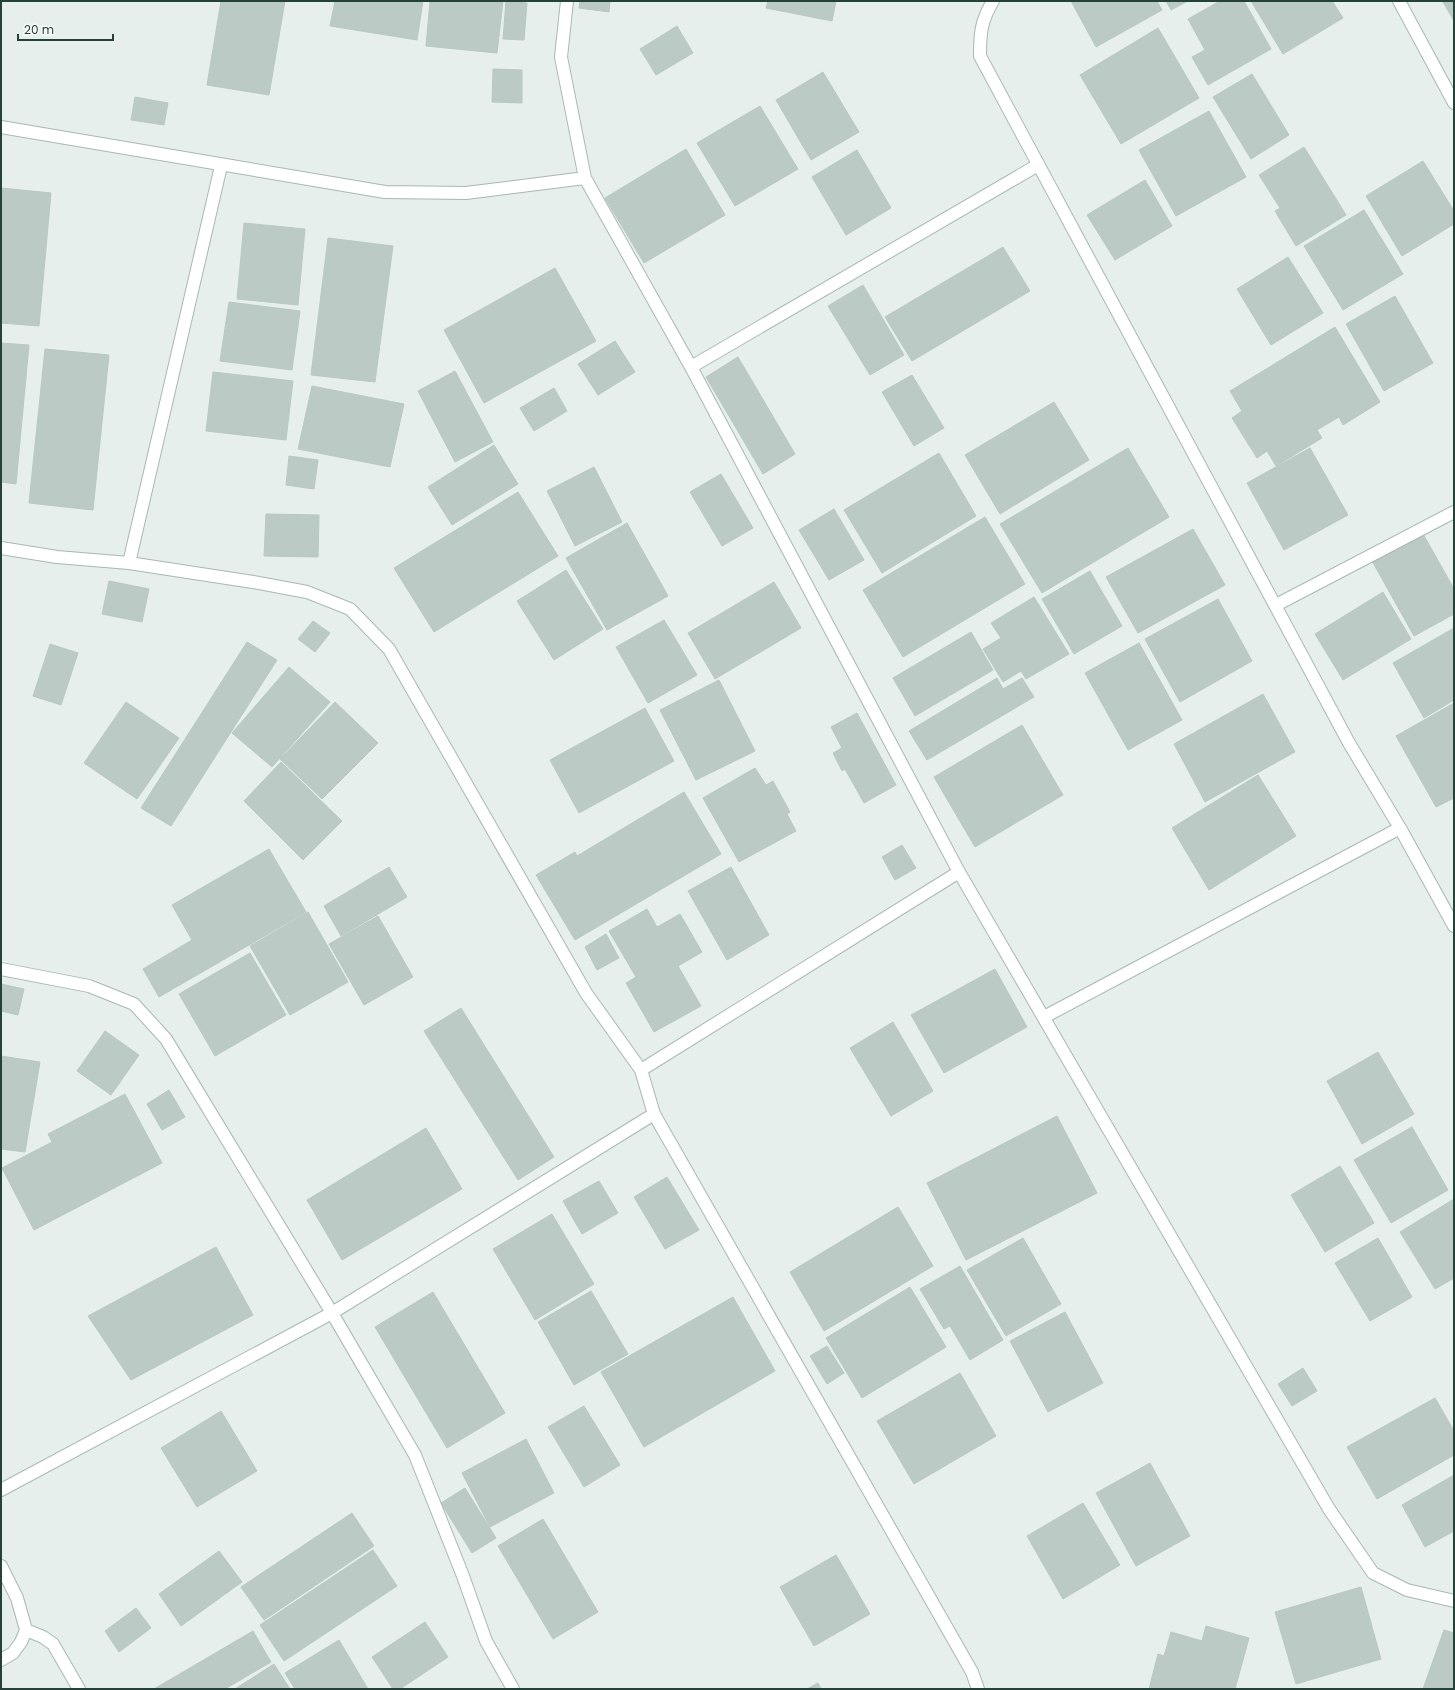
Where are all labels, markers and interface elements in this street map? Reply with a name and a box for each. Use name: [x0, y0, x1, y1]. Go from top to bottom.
scale bar: [18, 16, 113, 42]
text: 20 m: [24, 21, 54, 38]

